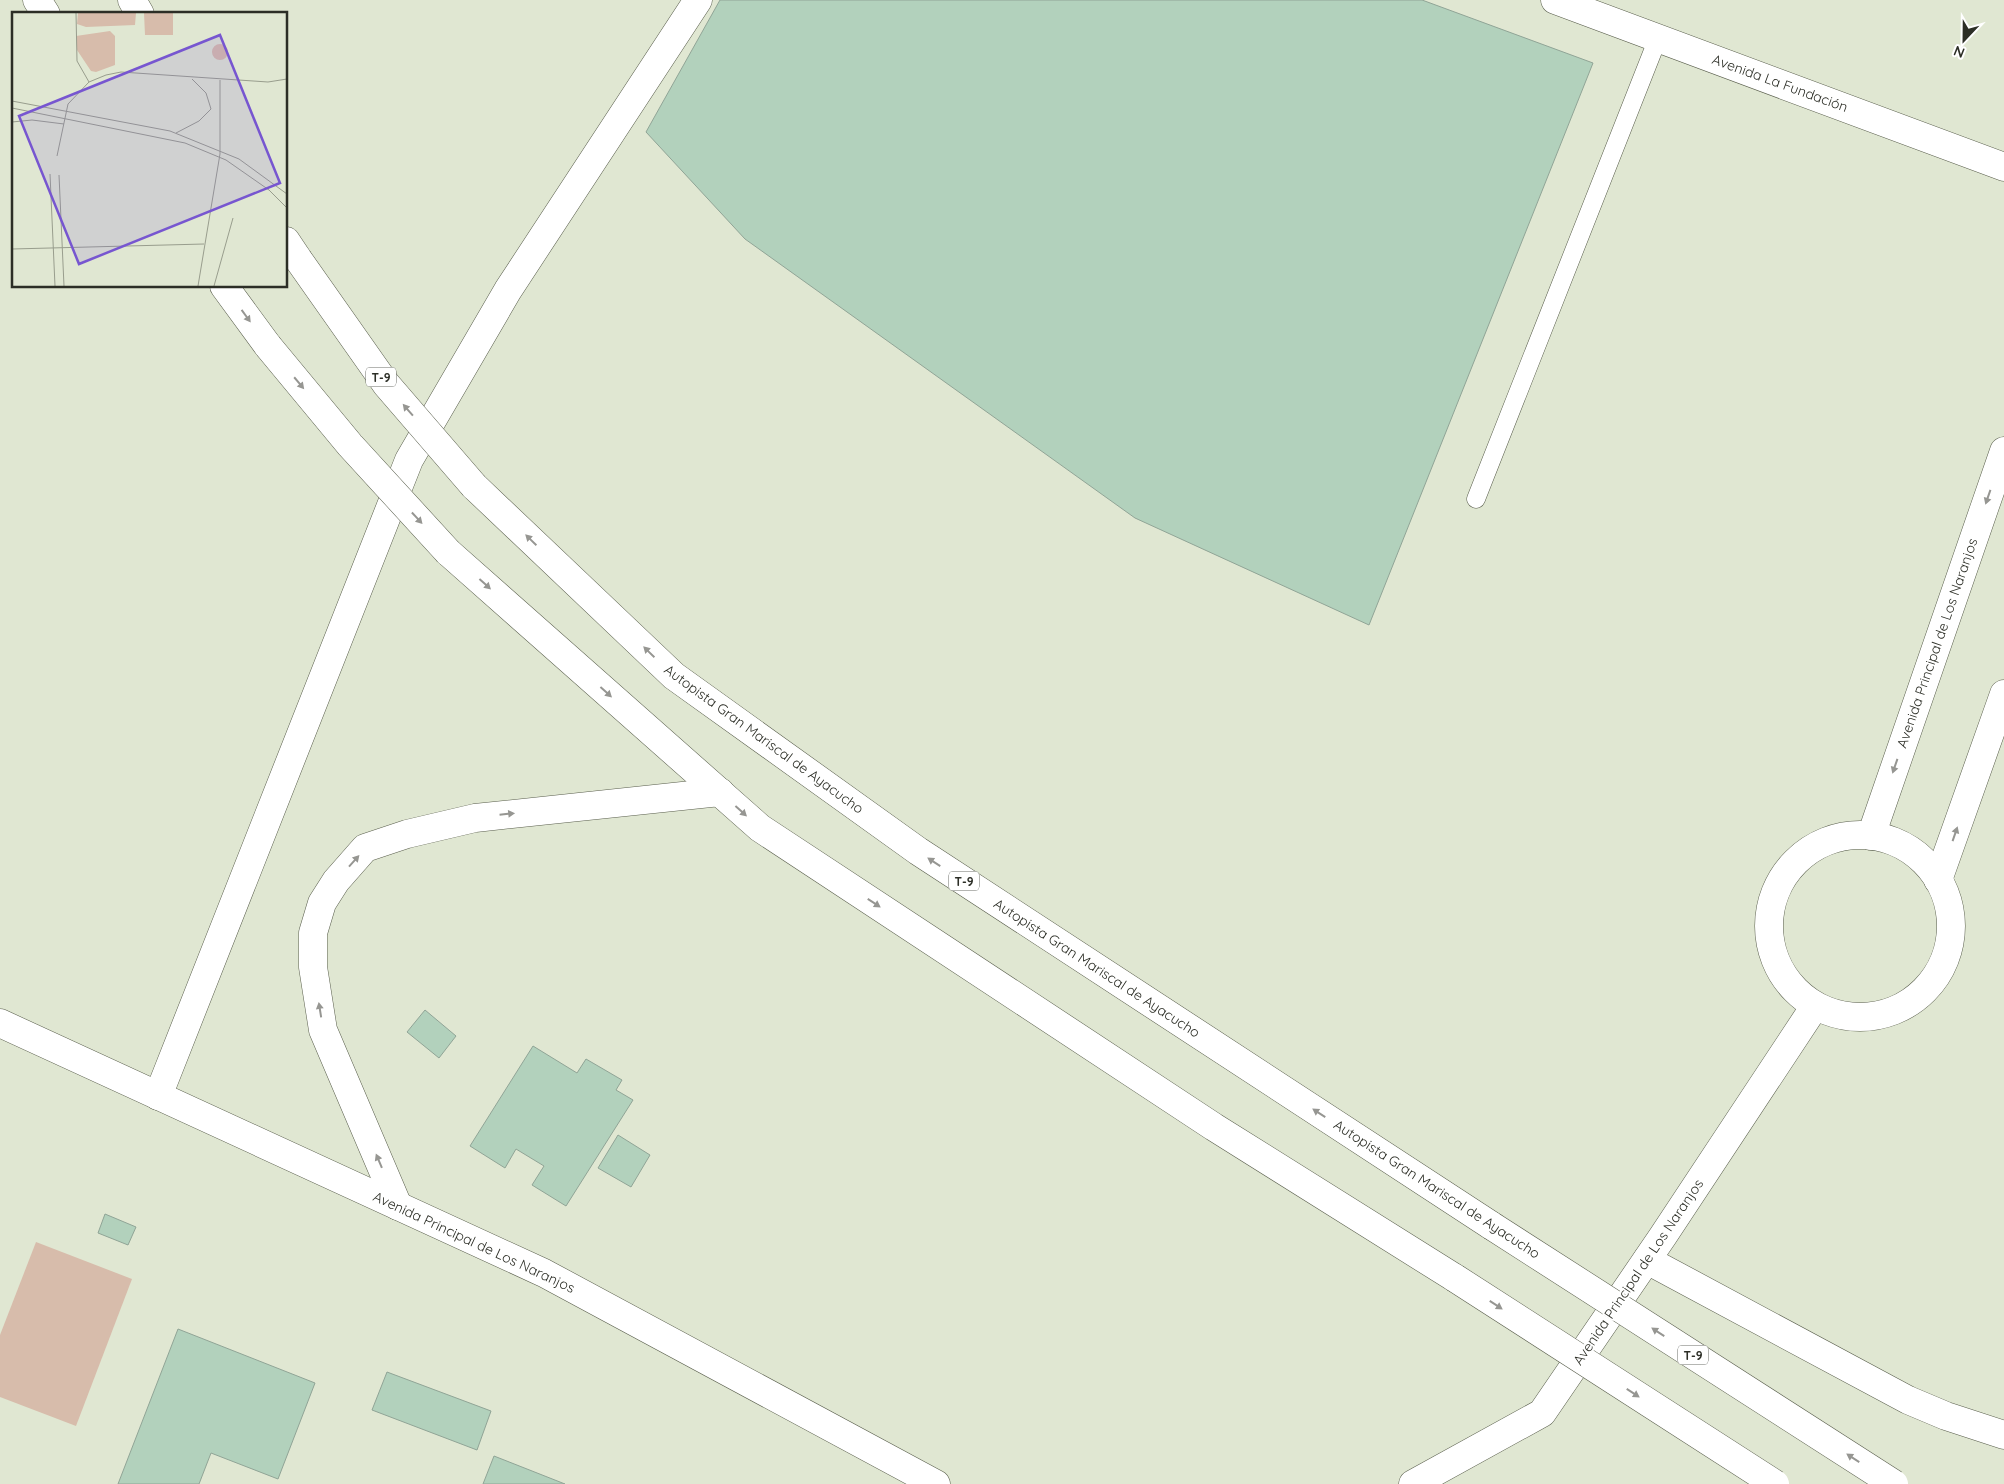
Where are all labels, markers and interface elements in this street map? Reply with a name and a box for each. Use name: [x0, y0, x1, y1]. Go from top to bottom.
inset map: [12, 12, 288, 288]
north arrow: [1939, 15, 1989, 65]
text: N: [1951, 42, 1967, 62]
street label: Avenida La Fundación: [1710, 50, 1850, 116]
one-way arrow: [241, 309, 251, 323]
road number: T-9: [366, 368, 396, 387]
one-way arrow: [293, 376, 304, 389]
one-way arrow: [403, 403, 414, 416]
one-way arrow: [1984, 489, 1991, 504]
one-way arrow: [412, 512, 423, 525]
one-way arrow: [525, 534, 537, 546]
street label: Avenida Principal de Los Naranjos: [1893, 536, 1981, 750]
one-way arrow: [478, 578, 490, 590]
one-way arrow: [643, 646, 655, 658]
street label: Autopista Gran Mariscal de Ayacucho: [661, 660, 867, 818]
one-way arrow: [600, 686, 612, 698]
one-way arrow: [1891, 759, 1899, 774]
one-way arrow: [734, 805, 746, 817]
one-way arrow: [499, 810, 515, 818]
one-way arrow: [1951, 826, 1959, 841]
one-way arrow: [349, 854, 360, 867]
one-way arrow: [928, 857, 941, 867]
road number: T-9: [949, 871, 979, 890]
street label: Autopista Gran Mariscal de Ayacucho: [990, 894, 1204, 1042]
one-way arrow: [868, 899, 881, 908]
one-way arrow: [316, 1002, 324, 1018]
one-way arrow: [1313, 1108, 1326, 1118]
street label: Autopista Gran Mariscal de Ayacucho: [1330, 1115, 1544, 1263]
one-way arrow: [375, 1154, 383, 1168]
street label: Avenida Principal de Los Naranjos: [1569, 1176, 1707, 1368]
street label: Avenida Principal de Los Naranjos: [370, 1187, 578, 1297]
one-way arrow: [1490, 1300, 1503, 1310]
one-way arrow: [1651, 1327, 1664, 1337]
road number: T-9: [1678, 1346, 1708, 1364]
one-way arrow: [1626, 1388, 1640, 1398]
one-way arrow: [1847, 1453, 1860, 1462]

